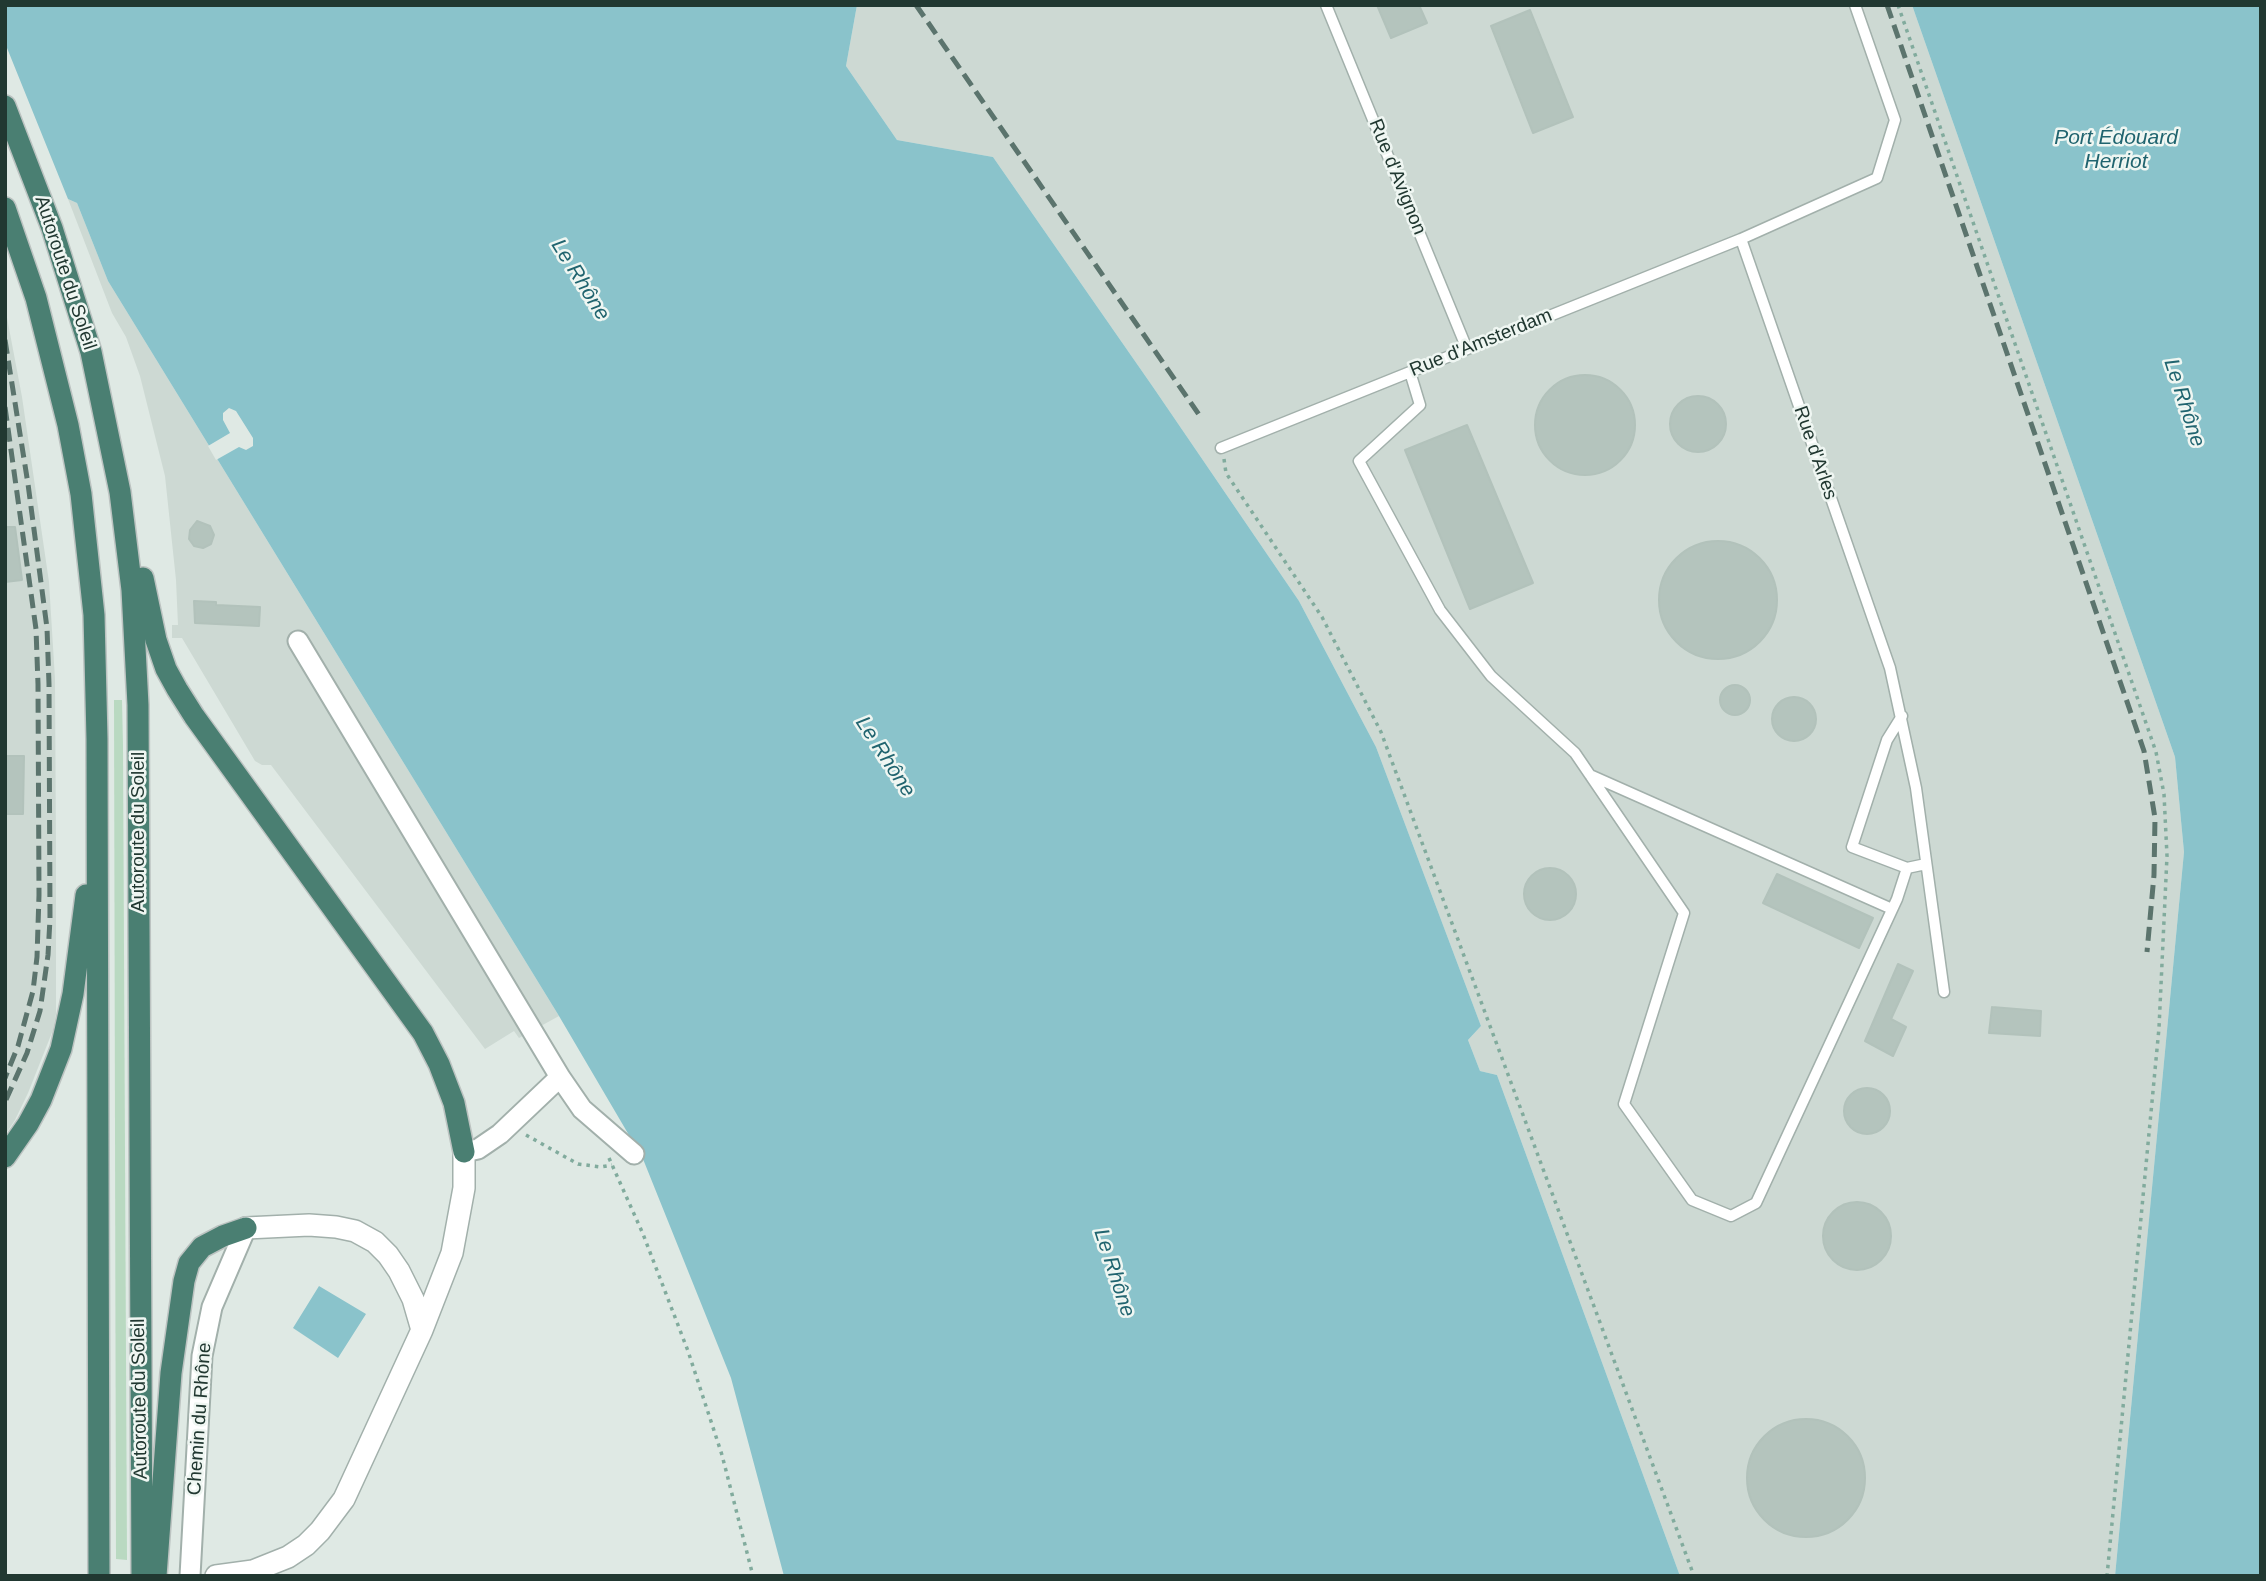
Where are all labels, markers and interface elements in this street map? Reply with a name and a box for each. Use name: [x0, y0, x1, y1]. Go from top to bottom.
street label: Rue d'Avignon: [1363, 116, 1431, 238]
water label: Port Édouard Herriot: [2054, 125, 2178, 175]
street label: Autoroute du Soleil: [29, 193, 101, 353]
water label: Le Rhône: [545, 235, 615, 325]
street label: Rue d'Amsterdam: [1407, 304, 1555, 382]
water label: Le Rhône: [2158, 356, 2210, 450]
street label: Rue d'Arles: [1788, 403, 1842, 503]
water label: Le Rhône: [850, 712, 920, 802]
street label: Autoroute du Soleil: [128, 752, 150, 912]
water label: Le Rhône: [1088, 1226, 1140, 1320]
street label: Autoroute du Soleil: [127, 1319, 153, 1479]
street label: Chemin du Rhône: [183, 1342, 217, 1496]

